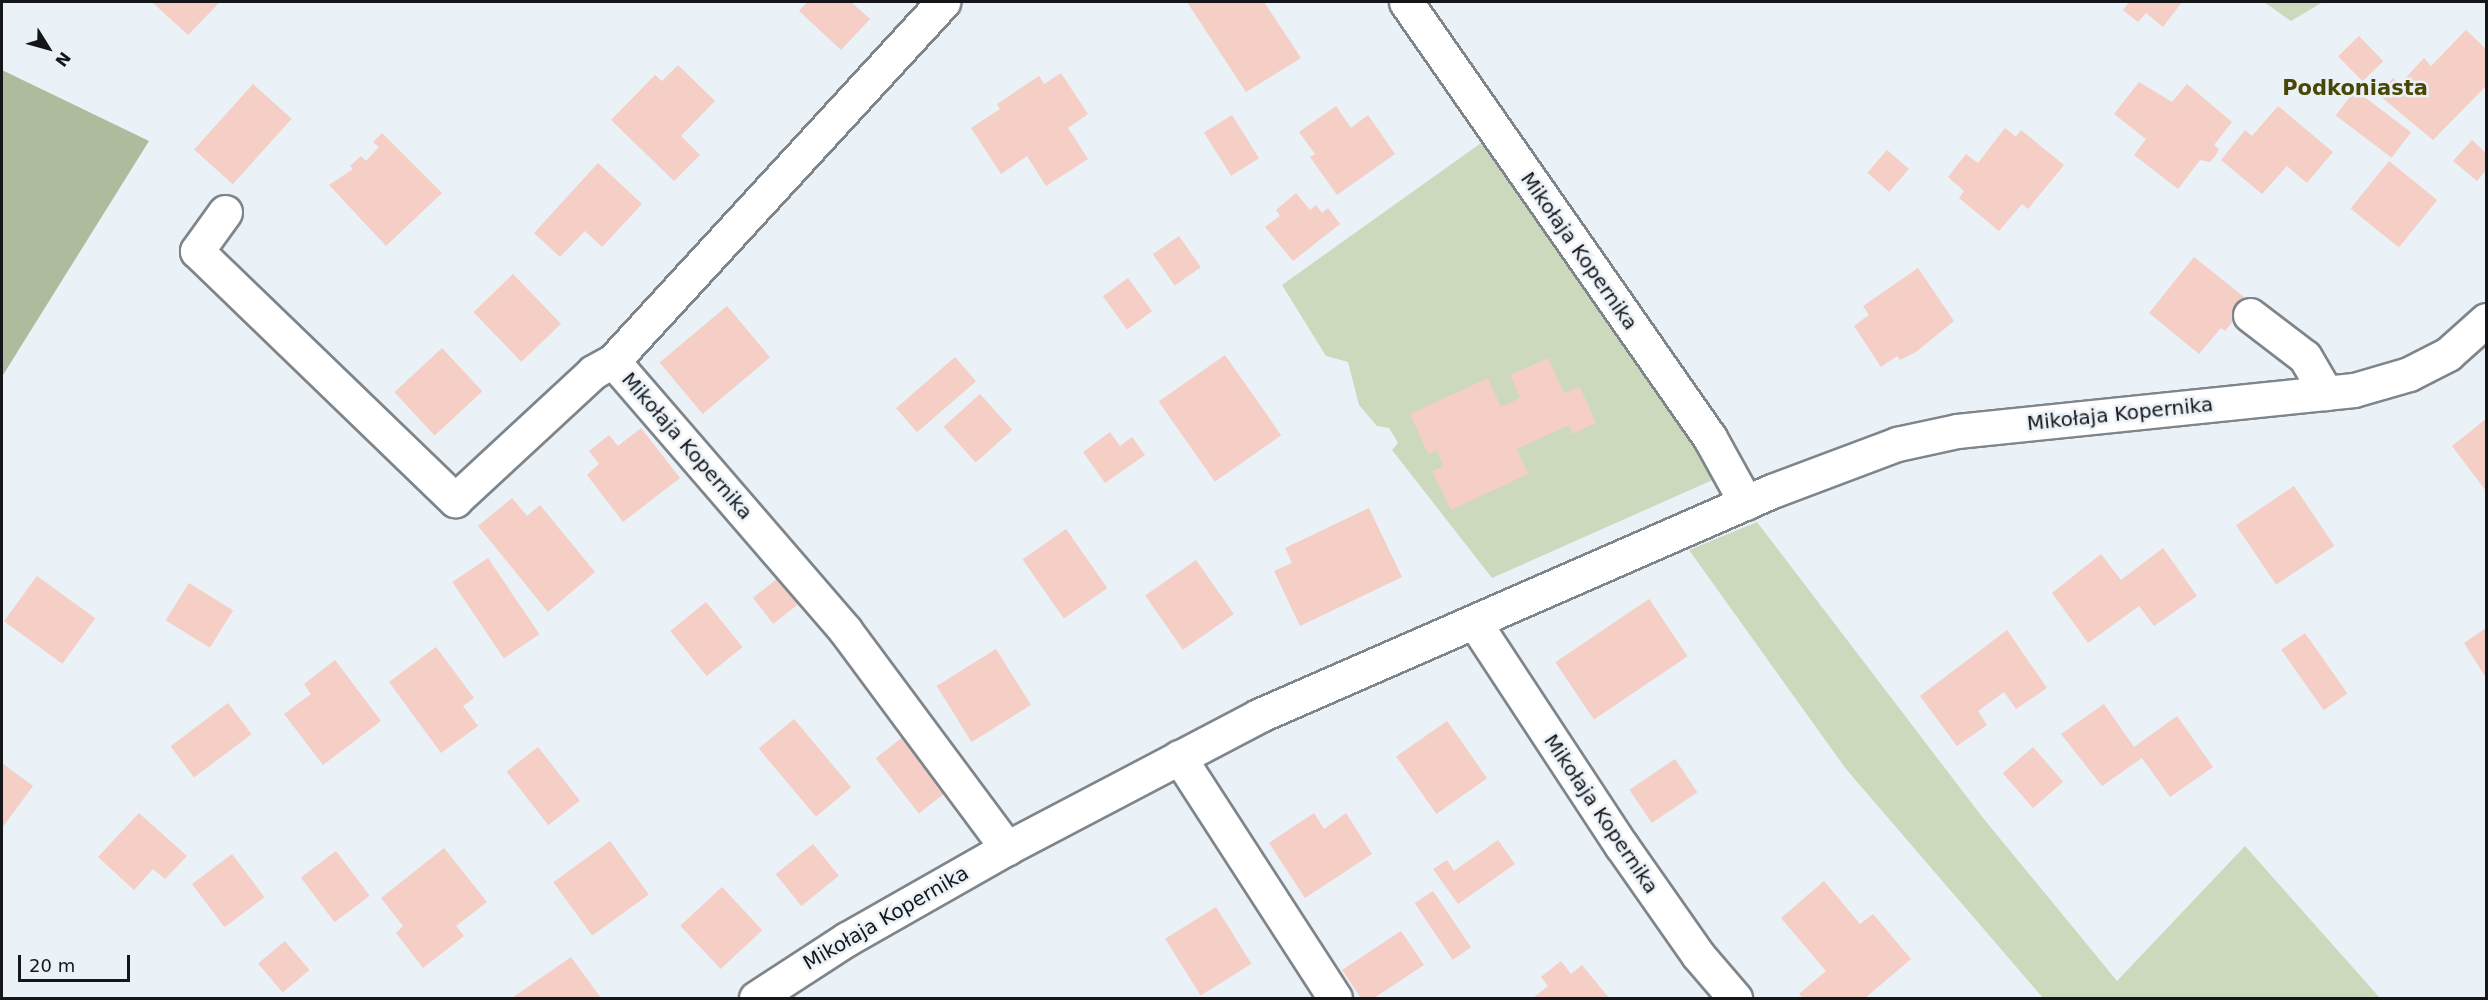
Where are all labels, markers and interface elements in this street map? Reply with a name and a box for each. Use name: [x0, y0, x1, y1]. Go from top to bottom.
north arrow: [18, 18, 78, 78]
text: N: [51, 48, 74, 70]
district label: Podkoniasta: [2282, 75, 2428, 101]
street label: Mikołaja Kopernika: [1516, 168, 1642, 334]
street label: Mikołaja Kopernika: [617, 368, 757, 524]
street label: Mikołaja Kopernika: [2026, 392, 2214, 436]
street label: Mikołaja Kopernika: [1539, 730, 1663, 898]
street label: Mikołaja Kopernika: [799, 861, 973, 975]
scale bar: [21, 943, 134, 981]
text: 20 m: [29, 955, 75, 976]

